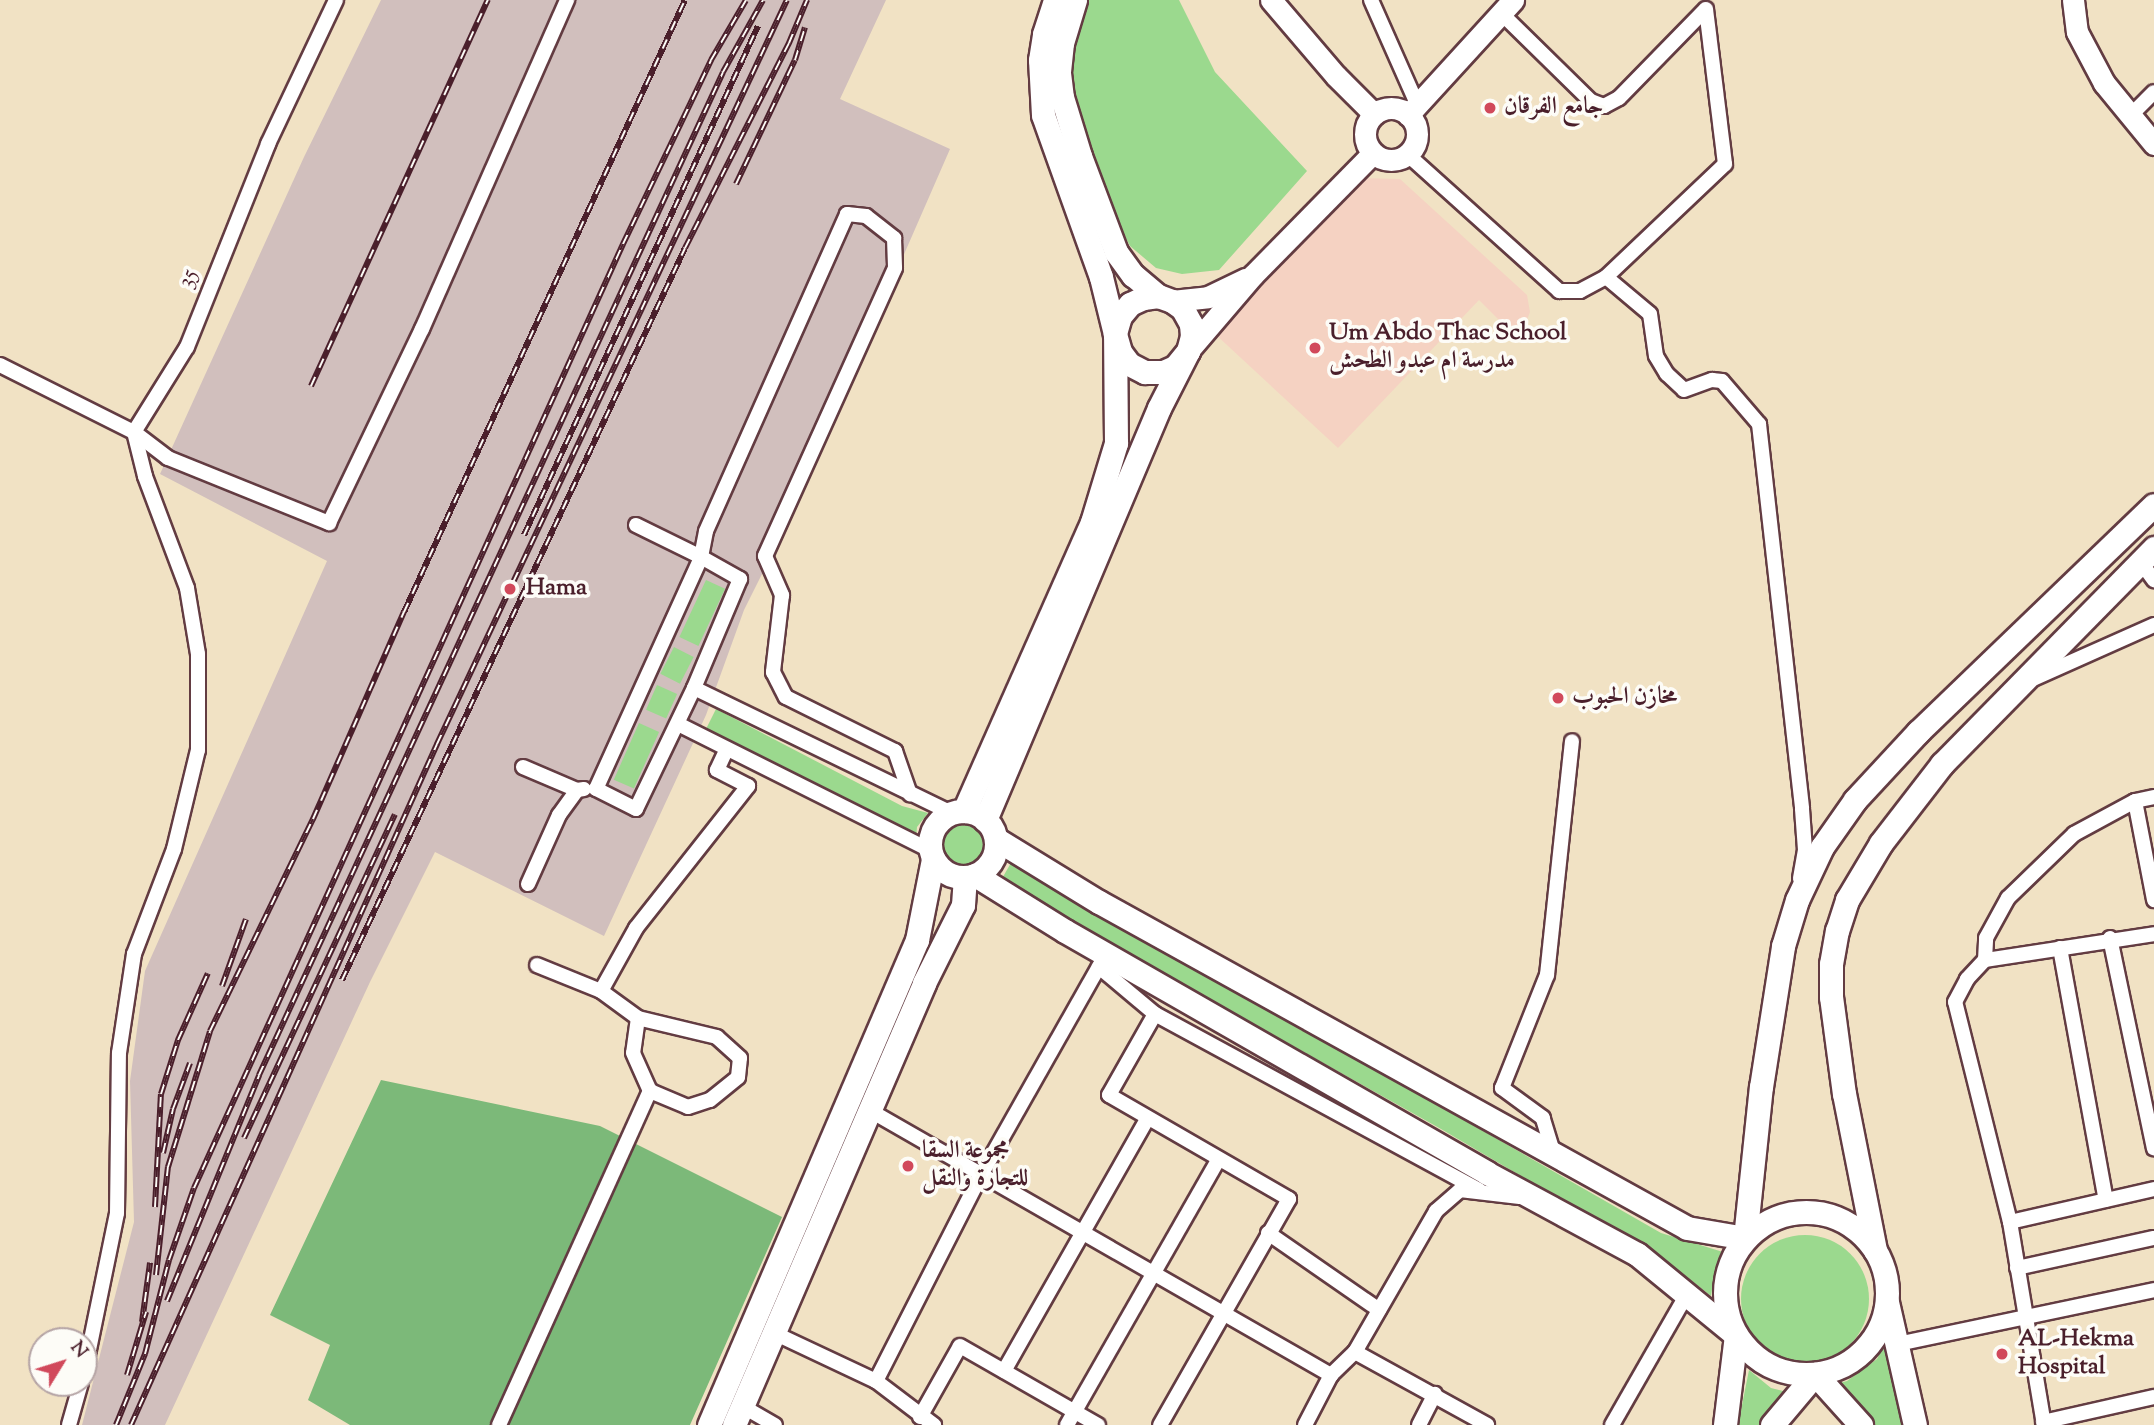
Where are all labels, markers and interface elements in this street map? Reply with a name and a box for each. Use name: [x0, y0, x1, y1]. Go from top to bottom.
place label: جامع الفرقان: [1504, 94, 1603, 122]
marker: جامع الفرقان: [1482, 100, 1498, 116]
street label: 35: [172, 265, 206, 293]
place label: Um Abdo Thac School مدرسة ام عبدو الطحش: [1329, 320, 1567, 376]
marker: Um Abdo Thac School مدرسة ام عبدو الطحش: [1307, 340, 1323, 356]
place label: Hama: [526, 575, 587, 603]
marker: Hama: [500, 579, 520, 599]
place label: مخازن الحبوب: [1572, 684, 1677, 712]
marker: مخازن الحبوب: [1550, 690, 1566, 706]
place label: مجموعة السقا للتجارة والنقل: [922, 1138, 1028, 1194]
marker: مجموعة السقا للتجارة والنقل: [900, 1158, 916, 1174]
place label: AL-Hekma Hospital: [2018, 1326, 2134, 1382]
north arrow: [28, 1327, 98, 1397]
text: N: [63, 1336, 94, 1364]
marker: AL-Hekma Hospital: [1992, 1344, 2012, 1364]

